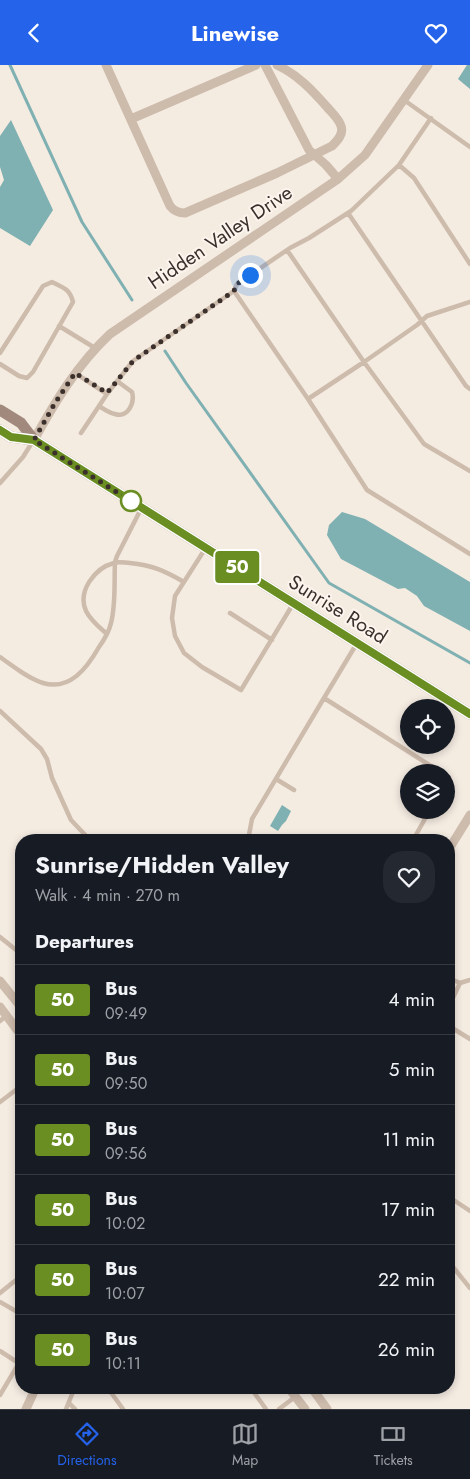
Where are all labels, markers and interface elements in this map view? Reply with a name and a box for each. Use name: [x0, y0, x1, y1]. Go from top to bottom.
text: Linewise: [191, 17, 279, 49]
icon: back: [20, 19, 48, 47]
icon: heart: [422, 19, 450, 47]
street label: Hidden Valley Drive: [142, 178, 298, 297]
your location: [238, 263, 263, 288]
unlabelled marker: [120, 490, 142, 512]
line badge: 50: [214, 551, 260, 583]
text: 50: [225, 554, 249, 580]
street label: Sunrise Road: [283, 568, 393, 651]
map controls: [400, 699, 455, 819]
button: locate: [400, 699, 455, 754]
button: layers: [400, 764, 455, 819]
text: Sunrise/Hidden Valley: [35, 847, 289, 882]
button: heart: [383, 851, 435, 903]
text: Walk · 4 min · 270 m: [35, 884, 180, 907]
text: Departures: [35, 928, 134, 955]
text: Bus: [105, 975, 137, 1002]
text: 4 min: [388, 986, 435, 1013]
text: 50: [51, 987, 74, 1013]
text: 09:49: [105, 1002, 147, 1025]
text: Bus: [105, 1045, 137, 1072]
text: 5 min: [389, 1056, 435, 1083]
text: 50: [51, 1057, 74, 1083]
text: 09:50: [105, 1072, 147, 1095]
text: Bus: [105, 1115, 137, 1142]
text: 11 min: [382, 1126, 435, 1153]
text: 50: [51, 1127, 74, 1153]
text: 09:56: [105, 1142, 147, 1165]
text: Bus: [105, 1185, 137, 1212]
text: 17 min: [381, 1196, 435, 1223]
text: 50: [51, 1197, 74, 1223]
text: 10:02: [105, 1212, 145, 1235]
text: Bus: [105, 1255, 137, 1282]
text: 22 min: [378, 1266, 435, 1293]
text: 50: [51, 1267, 74, 1293]
text: 10:07: [105, 1282, 145, 1305]
text: Bus: [105, 1325, 137, 1352]
text: 26 min: [378, 1336, 435, 1363]
text: 50: [51, 1337, 74, 1363]
text: 10:11: [105, 1352, 141, 1375]
tab: Directions: [57, 1420, 117, 1470]
tab: Map: [231, 1420, 259, 1470]
tab: Tickets: [374, 1420, 413, 1470]

